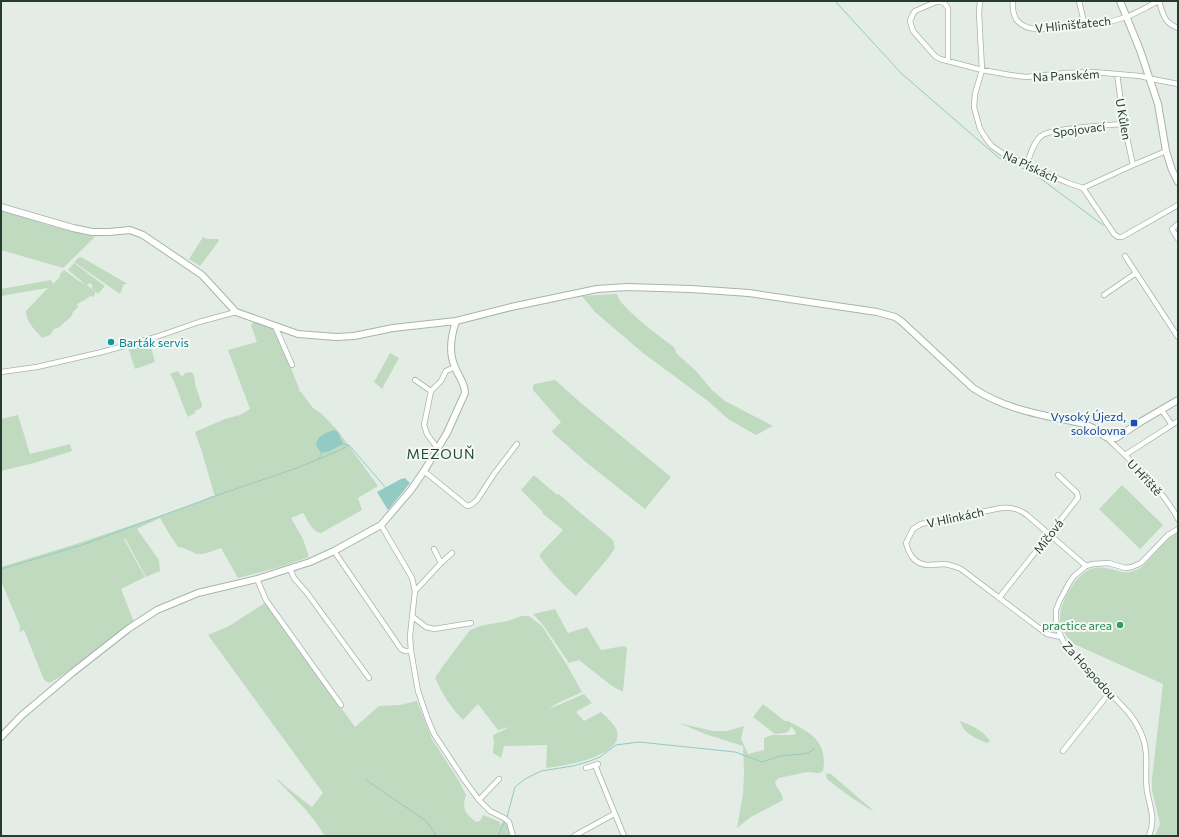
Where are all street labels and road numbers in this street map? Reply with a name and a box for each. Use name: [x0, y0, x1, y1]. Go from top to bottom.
street label: V Hlinišťatech: [1034, 13, 1112, 35]
street label: Na Panském: [1032, 66, 1100, 84]
street label: U Kůlen: [1113, 97, 1135, 141]
street label: Spojovací: [1052, 119, 1107, 139]
street label: Na Pískách: [1001, 147, 1061, 185]
street label: U Hřiště: [1125, 456, 1165, 498]
street label: V Hlinkách: [925, 504, 985, 530]
street label: Míčová: [1030, 516, 1066, 556]
street label: Za Hospodou: [1060, 638, 1120, 702]

